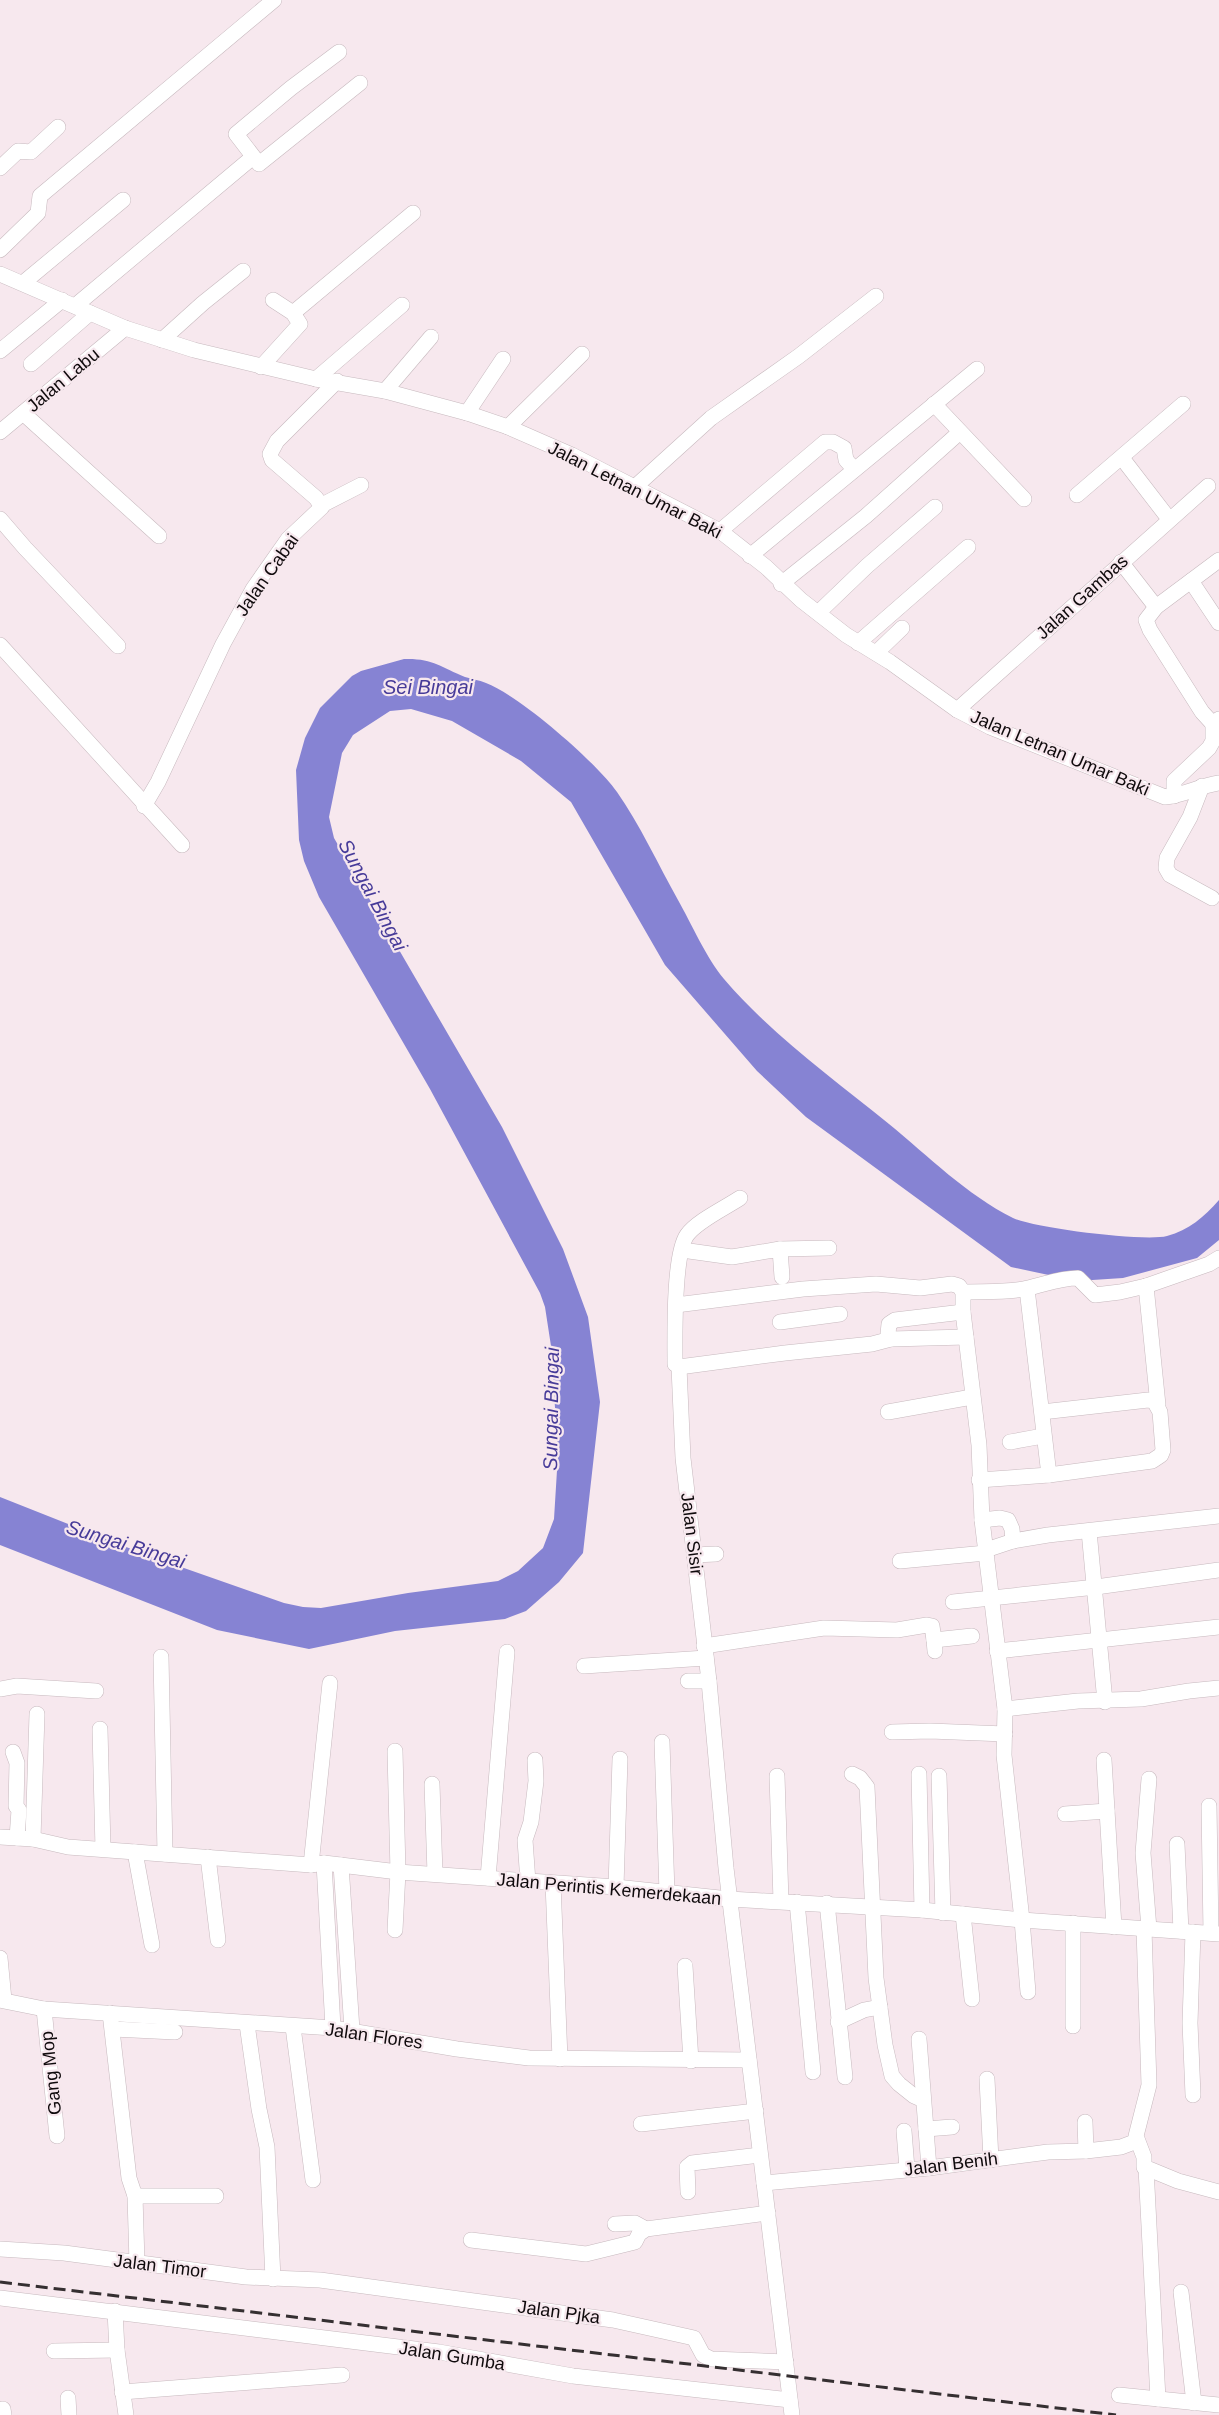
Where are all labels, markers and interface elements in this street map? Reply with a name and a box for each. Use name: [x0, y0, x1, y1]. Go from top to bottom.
street label: Jalan Labu: [23, 344, 103, 416]
street label: Jalan Letnan Umar Baki: [545, 437, 725, 543]
street label: Jalan Cabai: [232, 530, 302, 620]
street label: Jalan Gambas: [1032, 551, 1132, 643]
water label: Sei Bingai: [383, 676, 474, 698]
street label: Jalan Letnan Umar Baki: [968, 706, 1152, 800]
water label: Sungai Bingai: [334, 835, 412, 955]
water label: Sungai Bingai: [539, 1347, 563, 1471]
street label: Jalan Sisir: [677, 1492, 707, 1576]
water label: Sungai Bingai: [64, 1515, 189, 1573]
street label: Jalan Perintis Kemerdekaan: [496, 1869, 722, 1909]
street label: Jalan Flores: [324, 2019, 424, 2053]
street label: Gang Mop: [37, 2030, 65, 2116]
street label: Jalan Benih: [903, 2148, 999, 2180]
street label: Jalan Timor: [113, 2250, 207, 2282]
street label: Jalan Pjka: [516, 2296, 602, 2328]
street label: Jalan Gumba: [398, 2338, 507, 2374]

